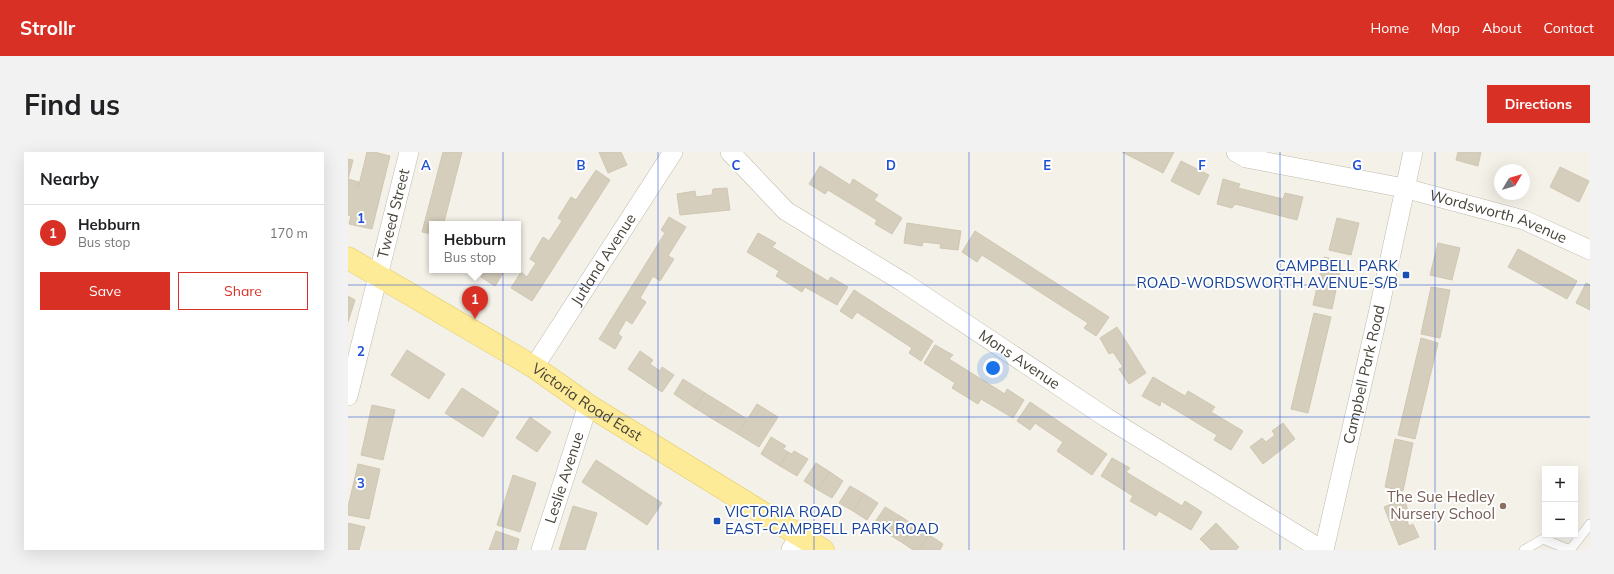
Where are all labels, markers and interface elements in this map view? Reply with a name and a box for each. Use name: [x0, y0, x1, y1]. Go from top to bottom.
text: Strollr: [20, 16, 75, 40]
text: Home: [1370, 19, 1409, 37]
text: Map: [1431, 19, 1460, 37]
text: About: [1482, 19, 1522, 37]
text: Contact: [1544, 19, 1594, 37]
button: Directions: [1487, 85, 1590, 123]
text: Find us: [24, 87, 120, 122]
text: A: [421, 157, 431, 173]
text: B: [577, 157, 586, 173]
text: C: [732, 157, 741, 173]
text: D: [886, 157, 896, 173]
text: E: [1043, 157, 1051, 173]
text: F: [1198, 157, 1206, 173]
text: G: [1352, 157, 1362, 173]
north arrow: [1494, 164, 1530, 200]
street label: Tweed Street: [373, 167, 413, 260]
text: Nearby: [40, 168, 99, 189]
street label: Wordsworth Avenue: [1427, 185, 1570, 247]
text: 1: [357, 210, 365, 226]
street label: Jutland Avenue: [566, 210, 640, 309]
text: Hebburn: [78, 215, 140, 234]
popup: [429, 221, 521, 273]
text: 1: [49, 225, 57, 241]
text: 170 m: [270, 225, 308, 241]
text: Hebburn: [444, 230, 506, 249]
text: Bus stop: [78, 234, 130, 250]
text: Bus stop: [444, 249, 496, 265]
place label: CAMPBELL PARK ROAD-WORDSWORTH AVENUE-S/B: [1137, 256, 1398, 292]
marker: CAMPBELL PARK ROAD-WORDSWORTH AVENUE-S/B: [1401, 270, 1411, 280]
button: Save: [40, 272, 170, 310]
button: Share: [178, 272, 308, 310]
pin: 1: [462, 286, 488, 319]
street label: Campbell Park Road: [1339, 303, 1389, 446]
street label: Mons Avenue: [975, 325, 1064, 393]
text: 2: [357, 343, 365, 359]
street label: Victoria Road East: [528, 358, 646, 445]
your location: [983, 358, 1003, 378]
street label: Leslie Avenue: [540, 429, 588, 526]
map controls: [1542, 466, 1578, 538]
button: +: [1542, 466, 1578, 502]
text: 3: [357, 475, 365, 491]
place label: The Sue Hedley Nursery School: [1387, 487, 1495, 523]
marker: The Sue Hedley Nursery School: [1498, 501, 1508, 511]
place label: VICTORIA ROAD EAST-CAMPBELL PARK ROAD: [725, 502, 939, 538]
button: −: [1542, 502, 1578, 538]
marker: VICTORIA ROAD EAST-CAMPBELL PARK ROAD: [712, 516, 722, 526]

